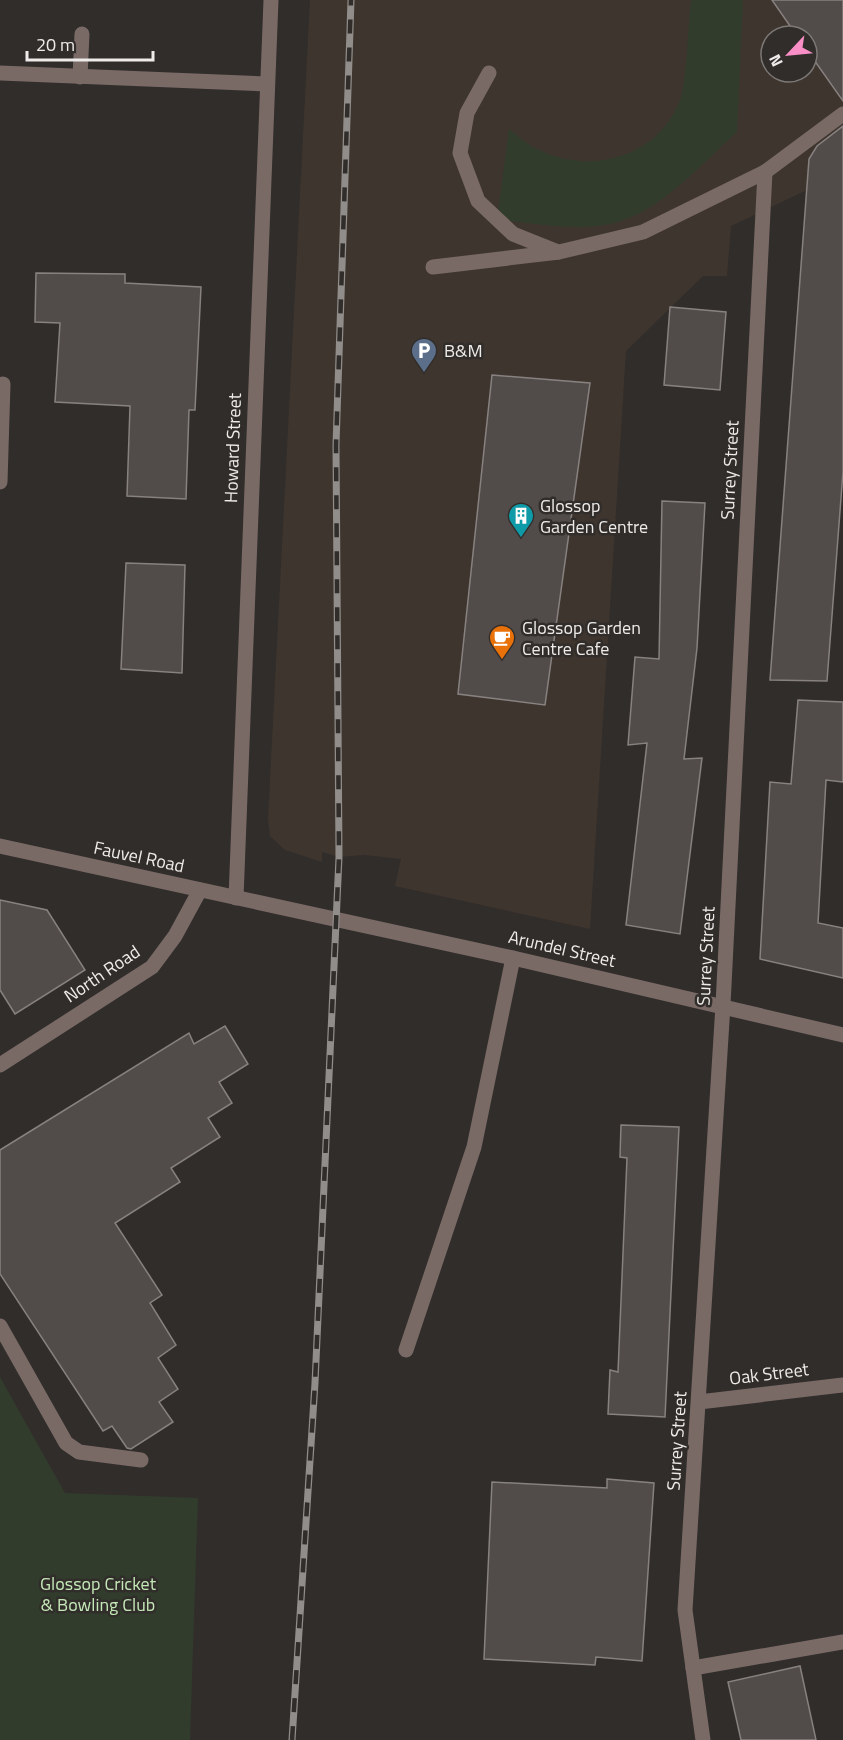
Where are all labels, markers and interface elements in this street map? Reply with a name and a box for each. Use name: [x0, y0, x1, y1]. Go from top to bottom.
scale bar: [27, 24, 153, 62]
north arrow: [759, 24, 819, 84]
text: 20 m: [36, 31, 75, 58]
text: N: [762, 50, 789, 71]
parking icon: B&M: [409, 336, 439, 374]
place label: B&M: [444, 337, 483, 364]
street label: Howard Street: [217, 392, 248, 503]
street label: Surrey Street: [713, 419, 746, 520]
place label: Glossop Garden Centre: [540, 492, 648, 540]
building icon: Glossop Garden Centre: [506, 501, 536, 539]
place label: Glossop Garden Centre Cafe: [522, 614, 641, 662]
cafe icon: Glossop Garden Centre Cafe: [487, 623, 517, 661]
street label: Fauvel Road: [91, 834, 187, 879]
street label: Surrey Street: [689, 905, 722, 1006]
street label: Arundel Street: [506, 923, 619, 974]
street label: North Road: [58, 938, 145, 1009]
street label: Oak Street: [728, 1355, 811, 1392]
street label: Surrey Street: [660, 1390, 693, 1492]
park label: Glossop Cricket & Bowling Club: [40, 1570, 157, 1618]

